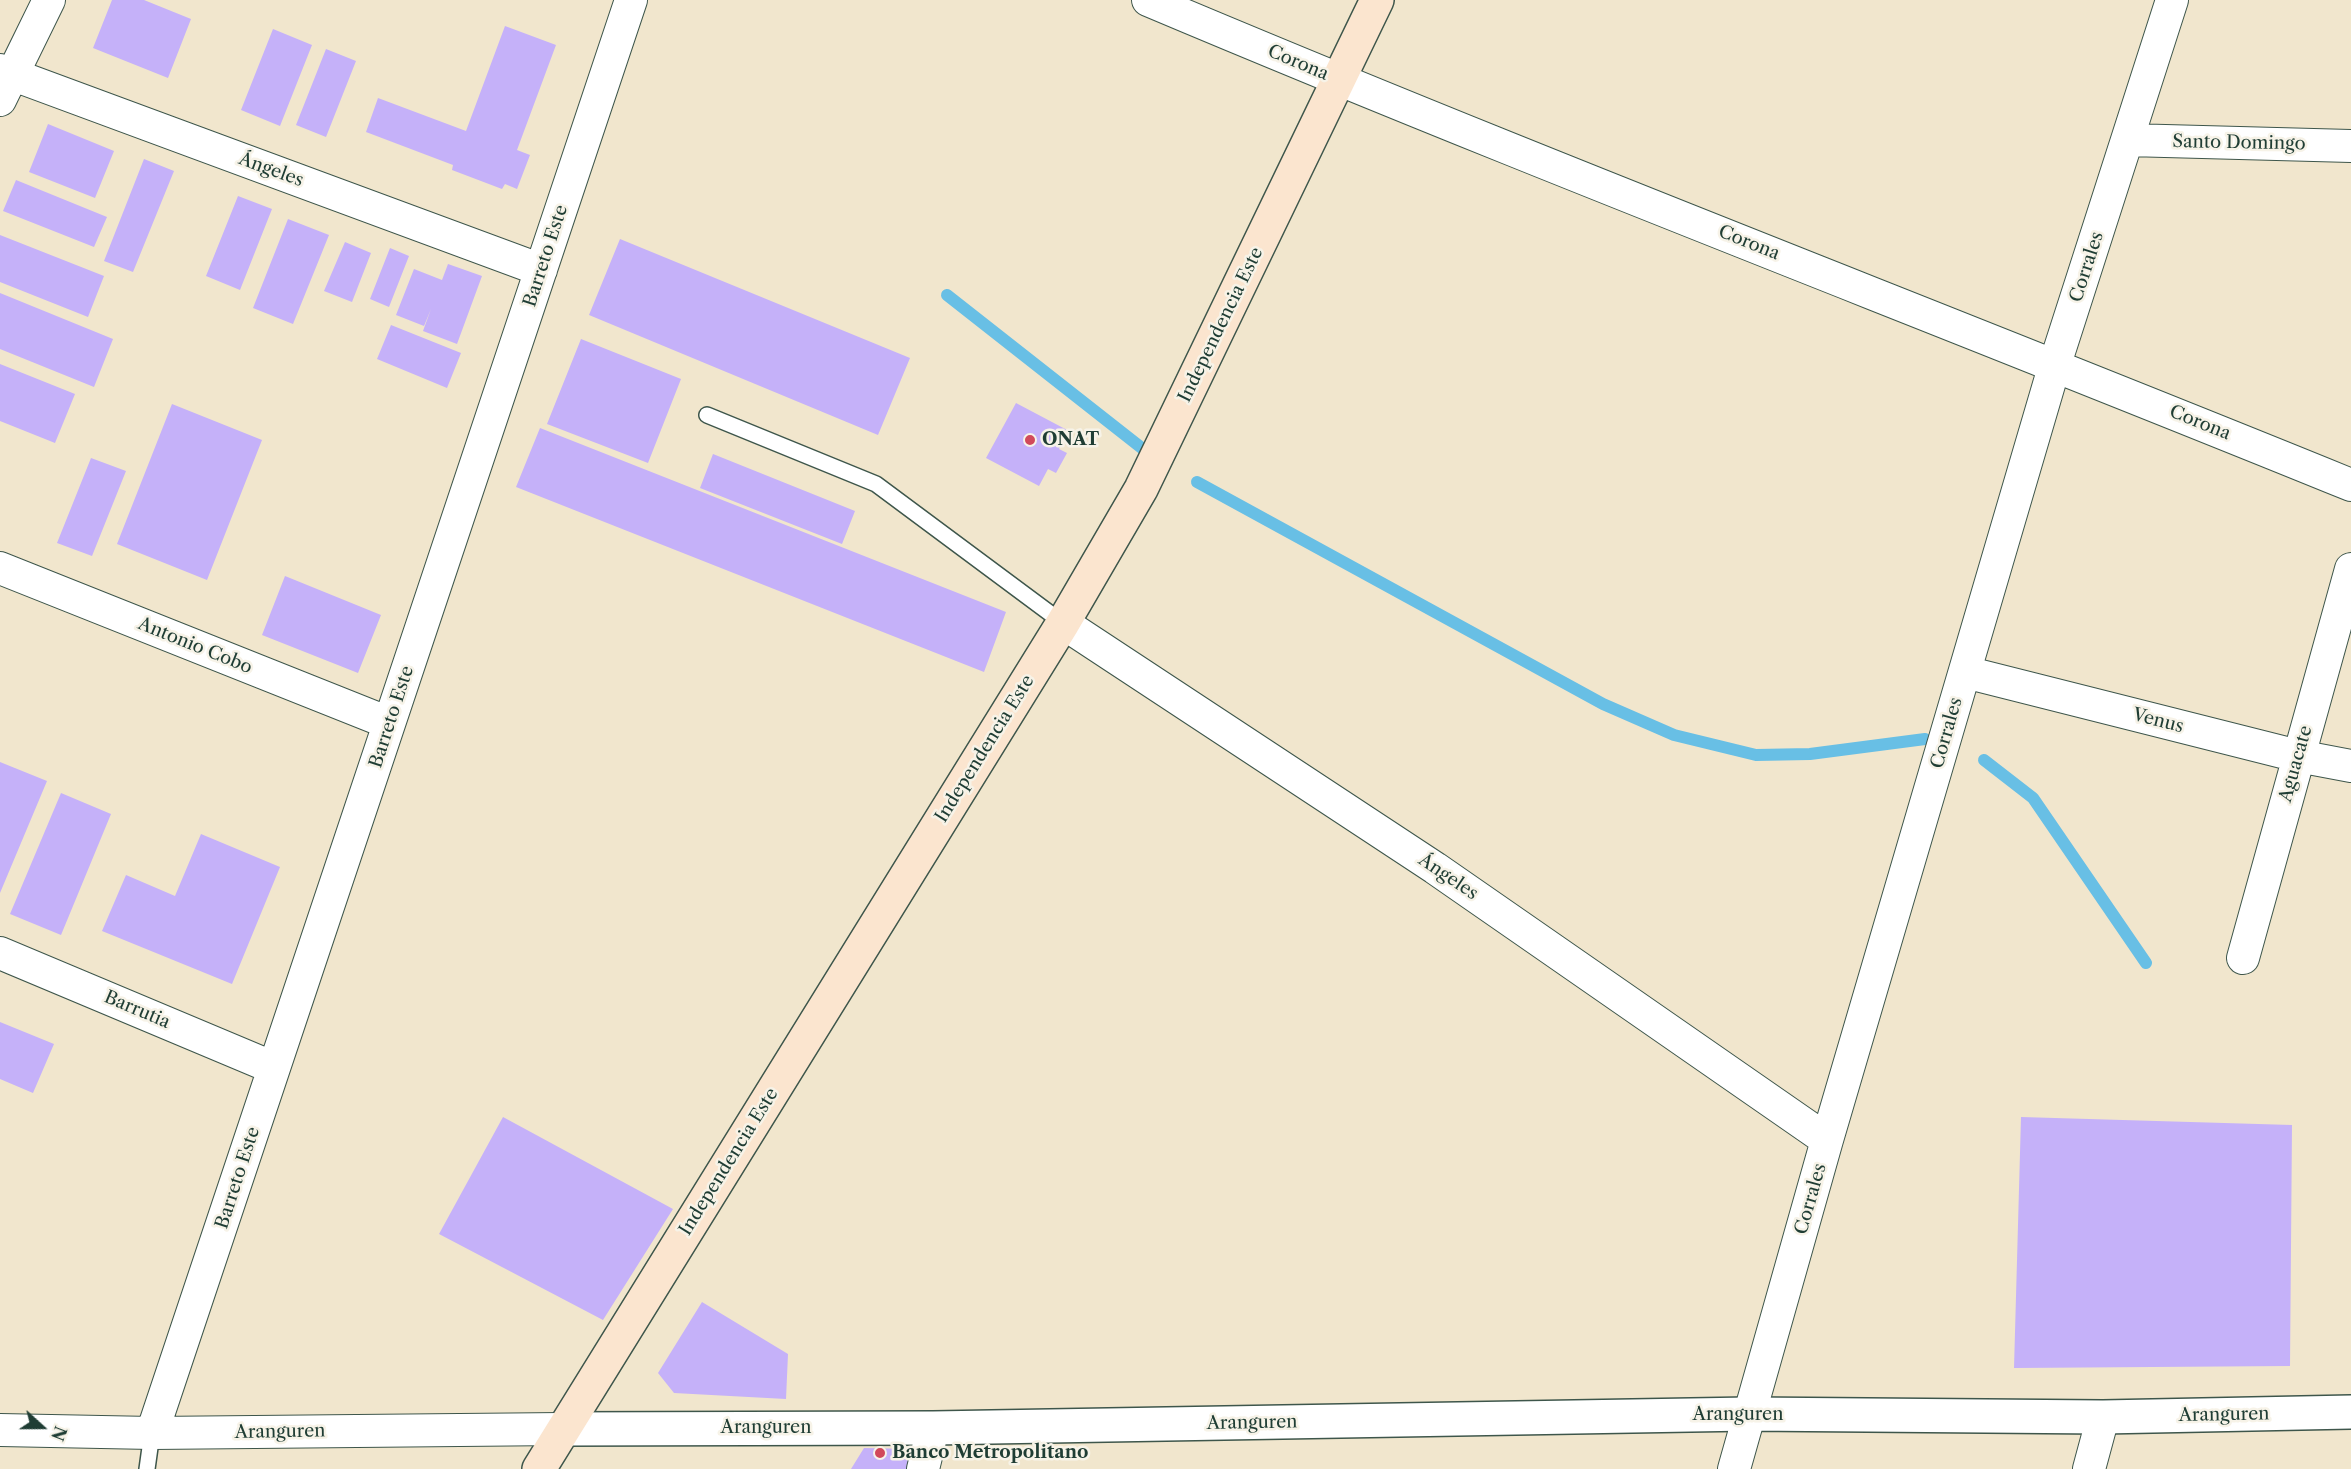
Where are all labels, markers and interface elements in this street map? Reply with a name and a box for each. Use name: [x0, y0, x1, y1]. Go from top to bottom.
street label: Corona: [1264, 41, 1332, 85]
street label: Santo Domingo: [2172, 131, 2306, 155]
street label: Ángeles: [236, 148, 306, 192]
street label: Barreto Este: [519, 202, 573, 310]
street label: Corona: [1715, 221, 1783, 265]
street label: Corrales: [2065, 229, 2109, 305]
street label: Independencia Este: [1174, 244, 1268, 406]
street label: Corona: [2166, 401, 2234, 445]
place label: ONAT: [1042, 429, 1099, 451]
marker: ONAT: [1023, 433, 1037, 447]
street label: Antonio Cobo: [135, 613, 255, 679]
street label: Barreto Este: [365, 663, 419, 771]
street label: Independencia Este: [931, 671, 1039, 827]
street label: Corrales: [1927, 695, 1967, 771]
street label: Venus: [2130, 704, 2186, 738]
street label: Aguacate: [2275, 723, 2317, 805]
street label: Ángeles: [1414, 849, 1482, 905]
street label: Barrutia: [101, 986, 173, 1034]
street label: Independencia Este: [675, 1084, 783, 1240]
street label: Barreto Este: [211, 1124, 265, 1232]
street label: Corrales: [1791, 1161, 1831, 1237]
north arrow: [12, 1397, 72, 1457]
street label: Aranguren: [2178, 1403, 2270, 1427]
street label: Aranguren: [1693, 1404, 1783, 1426]
street label: Aranguren: [1206, 1411, 1298, 1435]
street label: Aranguren: [721, 1417, 811, 1439]
street label: Aranguren: [234, 1420, 326, 1444]
text: N: [47, 1423, 71, 1444]
place label: Banco Metropolitano: [892, 1442, 1088, 1464]
marker: Banco Metropolitano: [873, 1446, 887, 1460]

